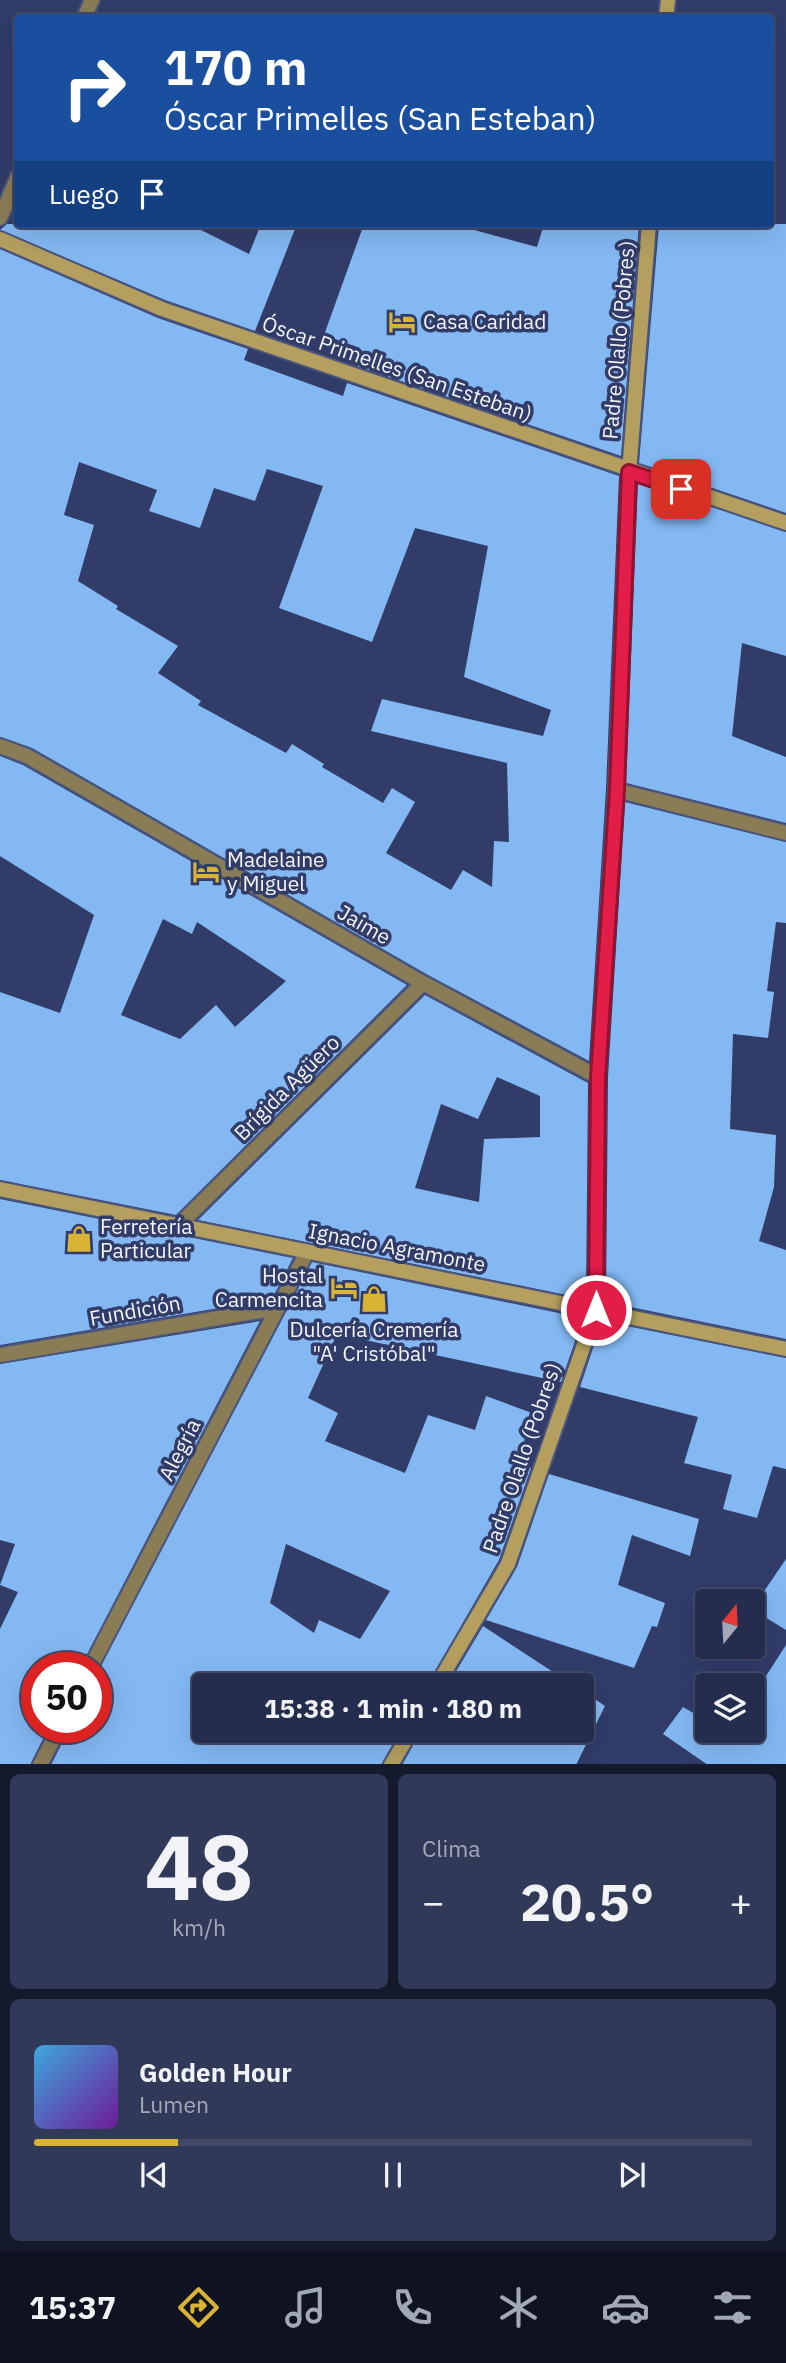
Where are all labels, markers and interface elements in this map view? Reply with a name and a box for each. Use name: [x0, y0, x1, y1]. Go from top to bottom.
text: 170 m: [164, 35, 308, 98]
icon: right: [49, 42, 140, 133]
text: Óscar Primelles (San Esteban): [164, 97, 596, 139]
icon: arrive: [133, 175, 171, 213]
text: Luego: [49, 177, 119, 211]
street label: Padre Olallo (Pobres): [595, 239, 641, 441]
hotel icon: Casa Caridad: [387, 307, 417, 337]
place label: Casa Caridad: [423, 307, 546, 335]
street label: Óscar Primelles (San Esteban): [259, 309, 536, 427]
pin: [651, 459, 711, 519]
icon: arrive: [662, 470, 700, 508]
place label: Madelaine y Miguel: [227, 845, 325, 897]
hotel icon: Madelaine y Miguel: [191, 857, 221, 887]
street label: Jaime: [333, 898, 396, 951]
street label: Brígida Agüero: [227, 1028, 345, 1146]
place label: Ferretería Particular: [100, 1212, 193, 1264]
street label: Ignacio Agramonte: [306, 1216, 488, 1278]
shop icon: Ferretería Particular: [64, 1224, 94, 1254]
place label: Hostal Carmencita: [215, 1261, 323, 1313]
hotel icon: Hostal Carmencita: [329, 1273, 359, 1303]
position arrow: [559, 1273, 633, 1347]
shop icon: Dulcería Cremería "A' Cristóbal": [359, 1284, 389, 1314]
street label: Fundición: [87, 1288, 183, 1332]
place label: Dulcería Cremería "A' Cristóbal": [289, 1315, 459, 1367]
street label: Padre Olallo (Pobres): [475, 1359, 567, 1557]
street label: Alegría: [152, 1414, 207, 1485]
north arrow: [695, 1589, 765, 1659]
map controls: [695, 1589, 765, 1743]
speed limit sign: 50: [21, 1652, 112, 1743]
button: layers: [695, 1673, 765, 1743]
text: 15:38 · 1 min · 180 m: [264, 1691, 522, 1725]
text: 48: [144, 1807, 254, 1925]
text: Clima: [422, 1833, 481, 1863]
text: 20.5°: [520, 1868, 654, 1935]
text: −: [422, 1877, 445, 1926]
text: +: [729, 1877, 752, 1926]
text: km/h: [172, 1912, 226, 1942]
text: Golden Hour: [139, 2055, 292, 2089]
text: Lumen: [139, 2089, 209, 2119]
icon: previous: [135, 2156, 173, 2194]
icon: pause: [374, 2156, 412, 2194]
icon: next: [613, 2156, 651, 2194]
icon: directions: [174, 2283, 223, 2332]
icon: music: [281, 2283, 330, 2332]
icon: phone: [388, 2283, 437, 2332]
icon: climate: [494, 2283, 543, 2332]
icon: car: [601, 2283, 650, 2332]
icon: filters: [708, 2283, 757, 2332]
text: 15:37: [29, 2286, 116, 2328]

